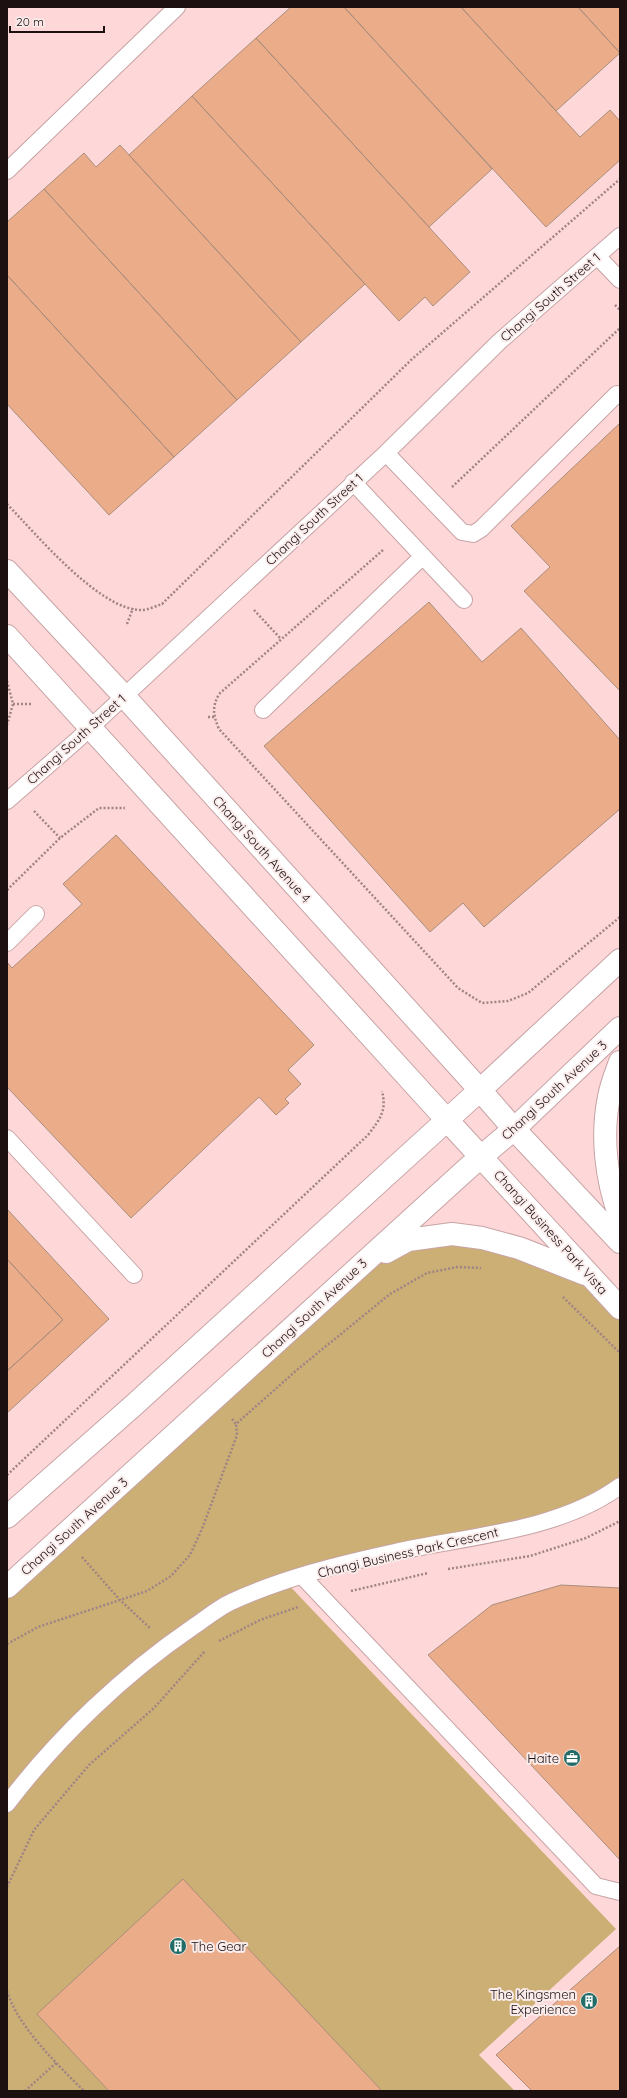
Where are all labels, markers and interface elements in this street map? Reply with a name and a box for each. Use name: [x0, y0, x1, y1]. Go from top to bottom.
scale bar: [10, 8, 104, 34]
text: 20 m: [16, 14, 44, 29]
street label: Changi South Street 1: [497, 249, 603, 345]
street label: Changi South Street 1: [262, 470, 366, 568]
street label: Changi South Street 1: [23, 690, 129, 788]
street label: Changi South Avenue 4: [210, 792, 314, 906]
street label: Changi South Avenue 3: [498, 1037, 610, 1143]
street label: Changi Business Park Vista: [491, 1166, 611, 1298]
street label: Changi South Avenue 3: [258, 1255, 370, 1361]
street label: Changi South Avenue 3: [17, 1474, 131, 1578]
street label: Changi Business Park Crescent: [316, 1523, 500, 1581]
office icon: Haite: [562, 1748, 582, 1768]
place label: Haite: [527, 1750, 559, 1766]
building icon: The Gear: [168, 1936, 188, 1956]
place label: The Gear: [191, 1938, 246, 1954]
place label: The Kingsmen Experience: [490, 1986, 576, 2017]
building icon: The Kingsmen Experience: [579, 1991, 599, 2011]

